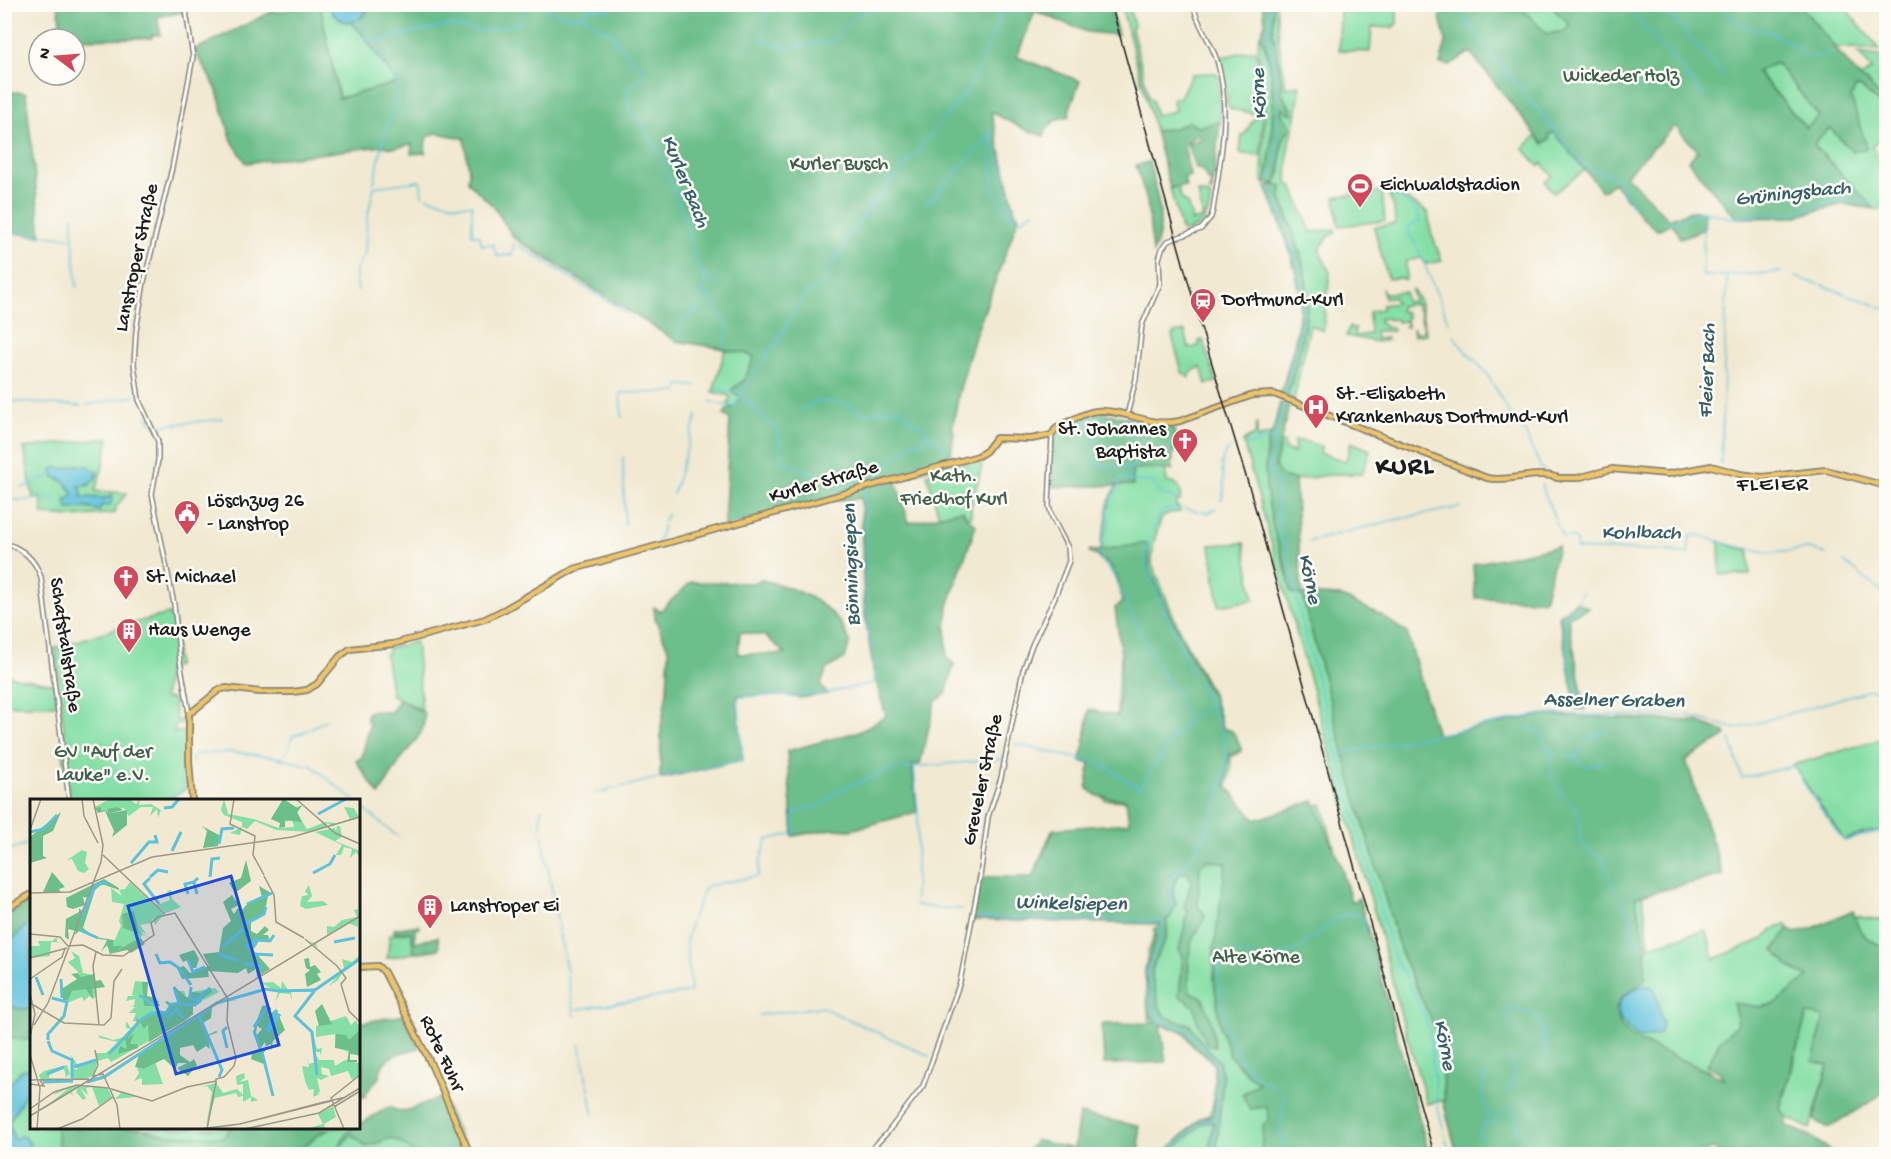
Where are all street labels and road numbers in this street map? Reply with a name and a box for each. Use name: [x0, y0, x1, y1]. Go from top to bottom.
street label: Lanstroper Straße: [111, 181, 165, 334]
street label: Kurler Straße: [767, 456, 882, 510]
street label: Schafstallstraße: [43, 576, 85, 714]
street label: Greveler Straße: [959, 712, 1009, 848]
street label: Rote Fuhr: [413, 1012, 469, 1098]

